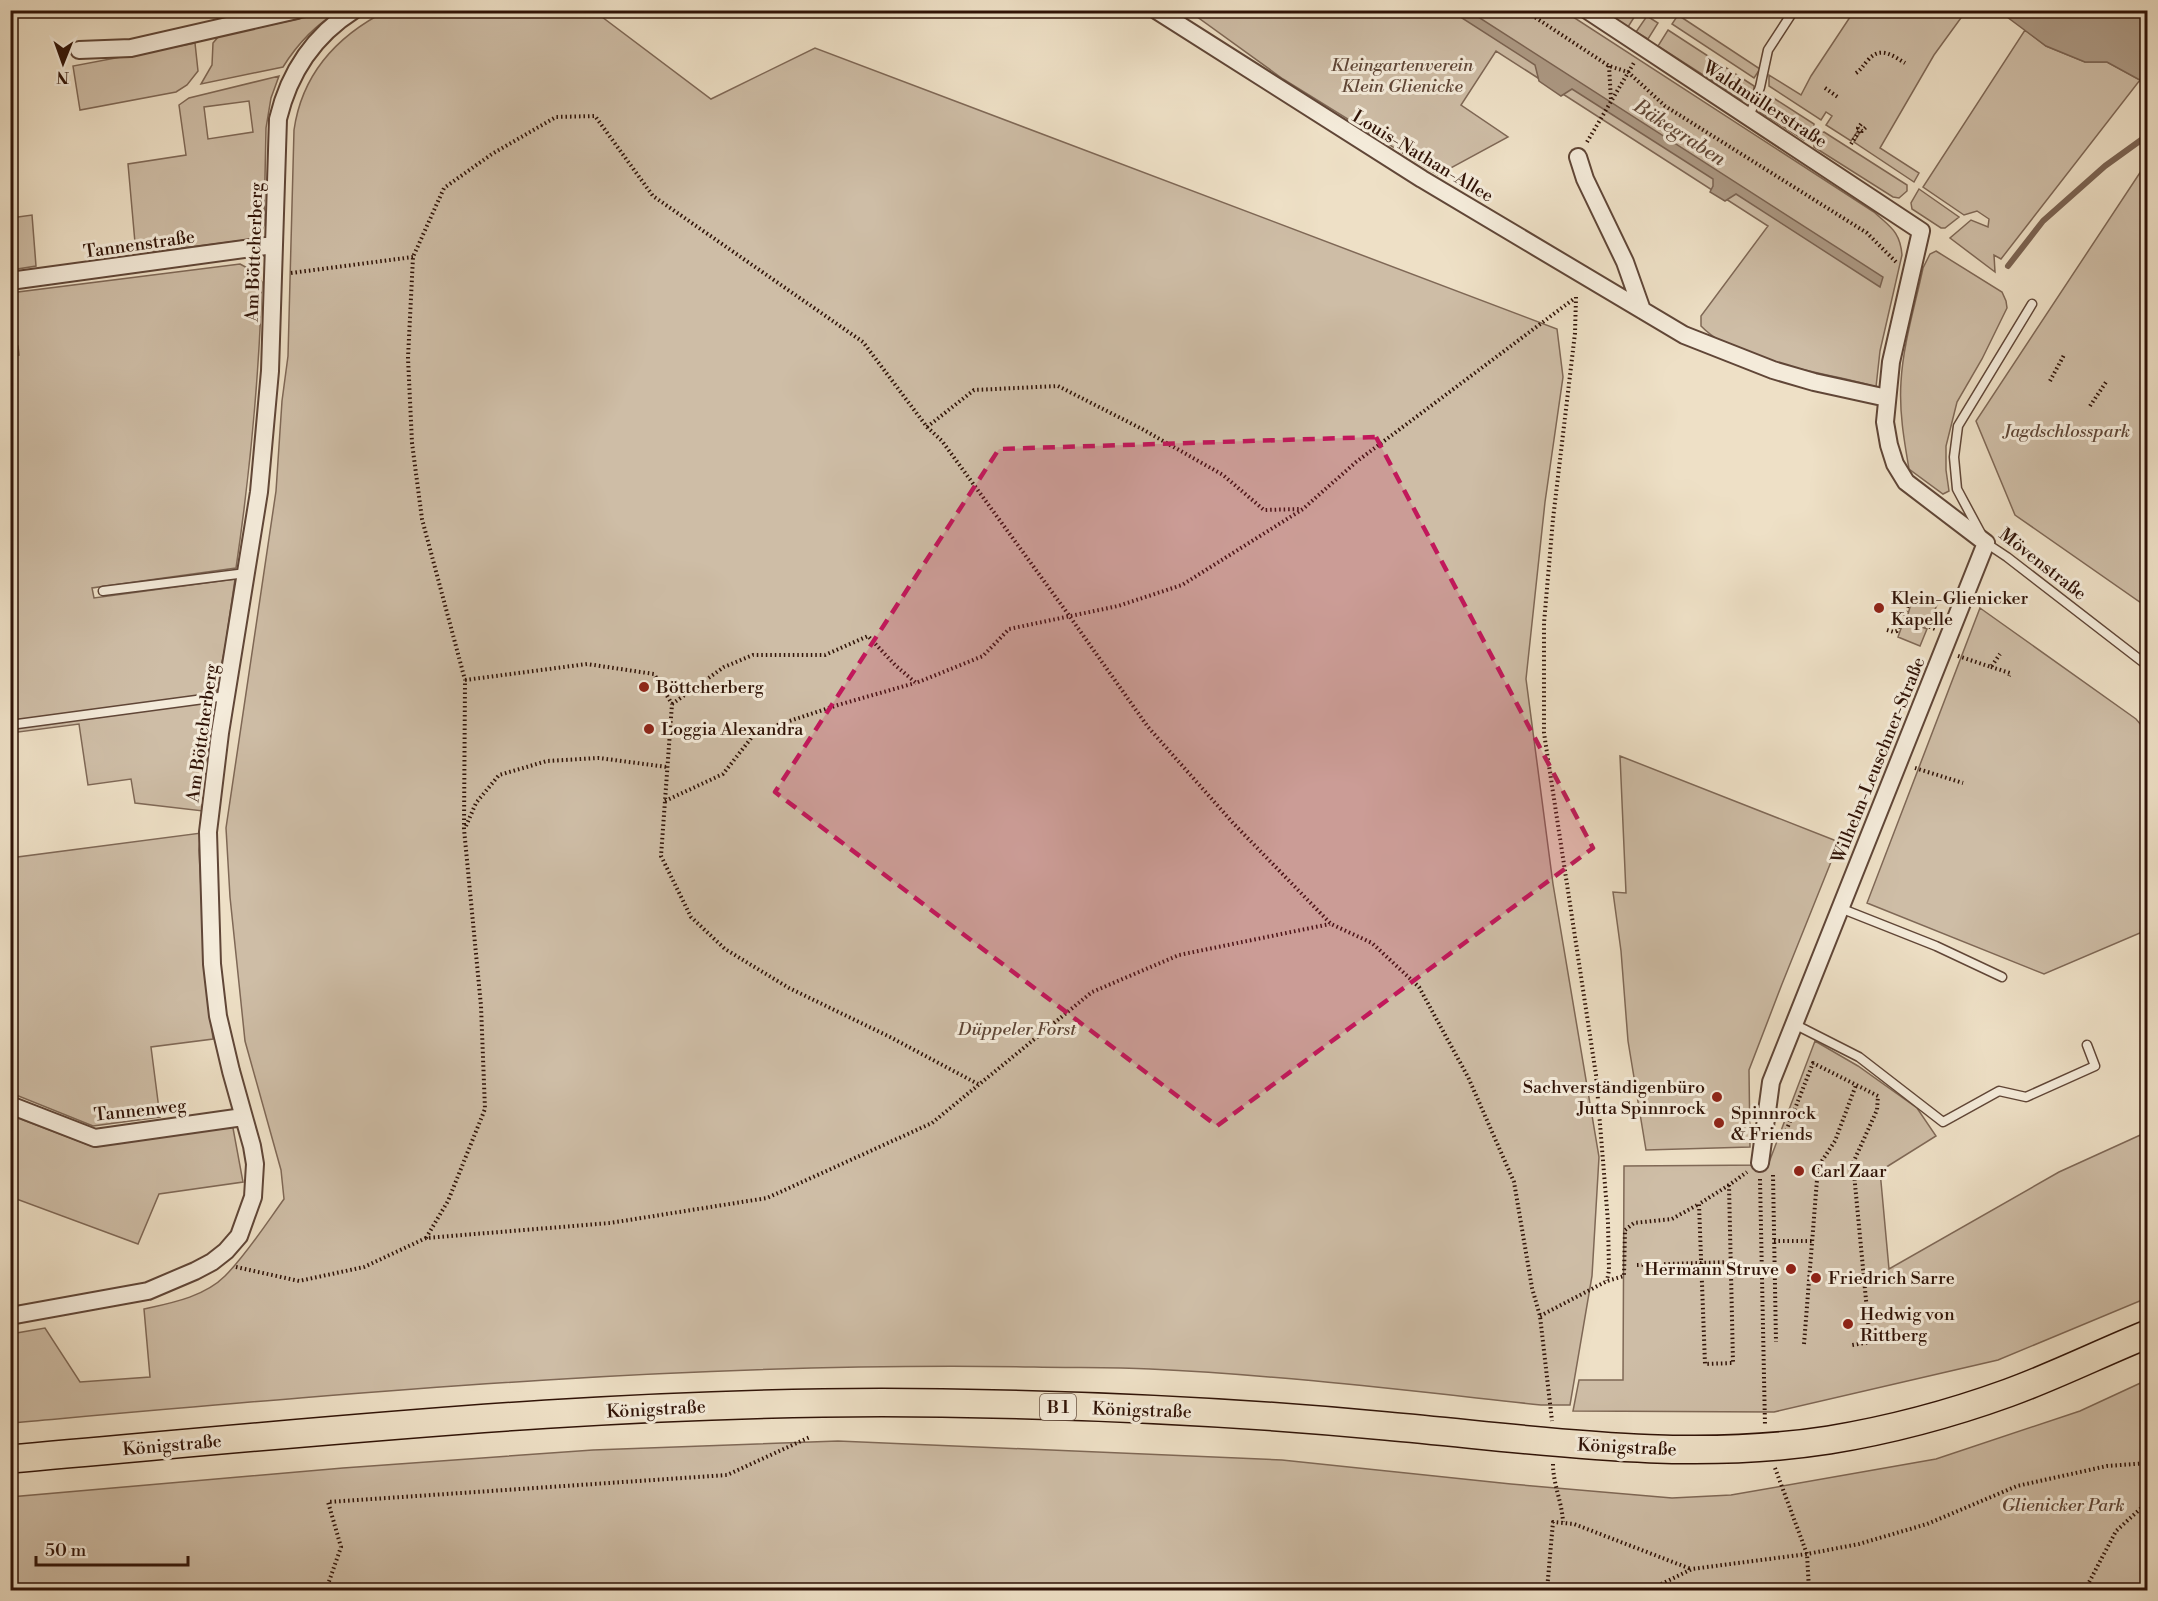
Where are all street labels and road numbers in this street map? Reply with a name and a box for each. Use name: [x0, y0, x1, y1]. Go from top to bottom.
street label: Waldmüllerstraße: [1697, 55, 1831, 153]
street label: Louis-Nathan-Allee: [1348, 105, 1498, 208]
street label: Am Böttcherberg: [241, 181, 268, 323]
street label: Tannenstraße: [82, 225, 196, 264]
street label: Mövenstraße: [1994, 523, 2091, 606]
street label: Wilhelm-Leuschner-Straße: [1826, 654, 1930, 868]
street label: Am Böttcherberg: [181, 662, 224, 805]
street label: Tannenweg: [93, 1094, 188, 1127]
road number: B 1: [1040, 1394, 1076, 1420]
street label: Königstraße: [606, 1395, 706, 1424]
street label: Königstraße: [1092, 1397, 1192, 1424]
street label: Königstraße: [121, 1430, 223, 1461]
street label: Königstraße: [1577, 1433, 1677, 1462]

